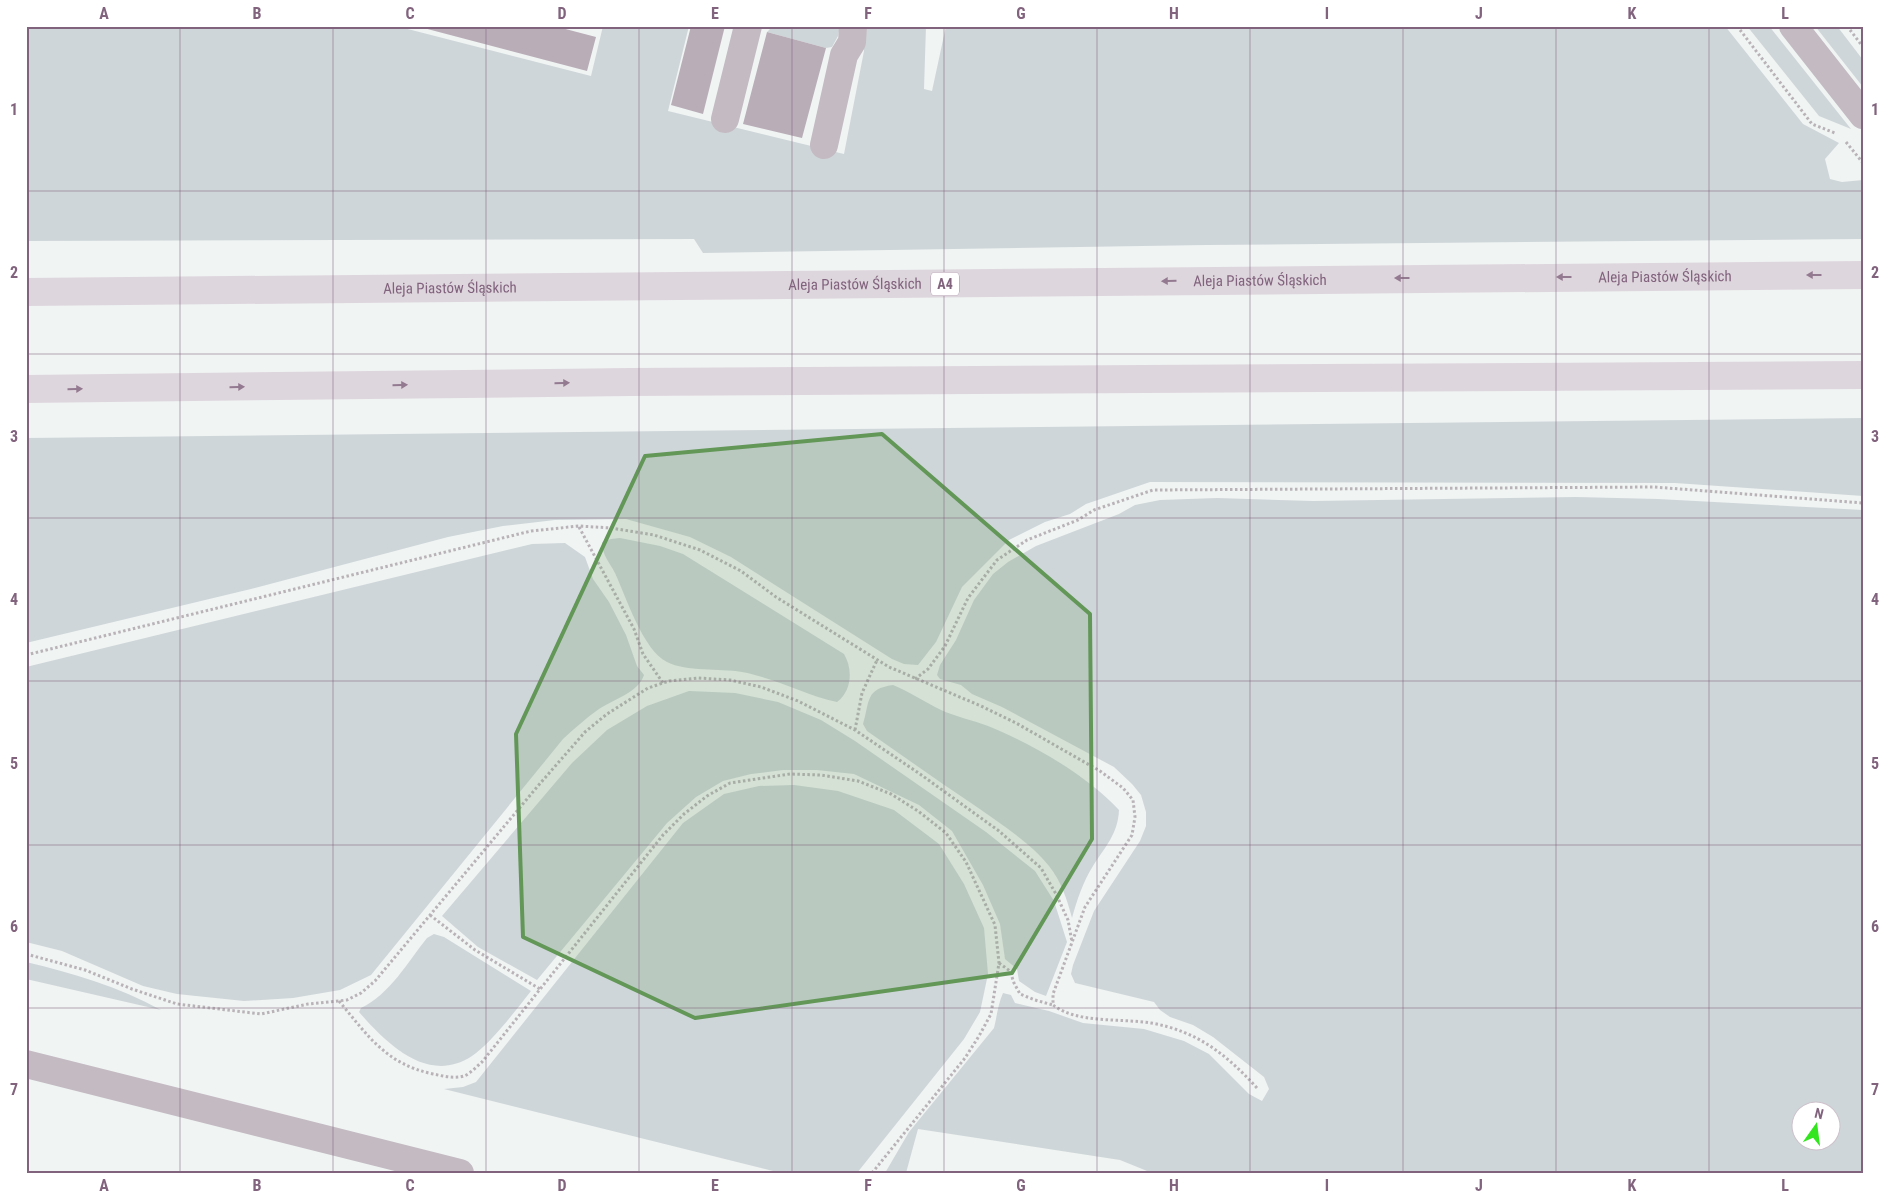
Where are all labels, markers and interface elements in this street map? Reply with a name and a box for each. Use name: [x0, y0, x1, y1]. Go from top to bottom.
text: A: [99, 4, 109, 23]
text: B: [253, 4, 262, 23]
text: C: [405, 4, 415, 23]
text: D: [557, 4, 567, 23]
text: E: [711, 4, 719, 23]
text: F: [864, 4, 872, 23]
text: G: [1016, 4, 1026, 23]
text: H: [1169, 4, 1179, 23]
text: I: [1325, 4, 1329, 23]
text: J: [1475, 4, 1483, 23]
text: K: [1628, 4, 1637, 23]
text: L: [1781, 4, 1789, 23]
text: 1: [10, 100, 18, 119]
text: 1: [1871, 100, 1879, 119]
text: 2: [10, 263, 18, 282]
text: 2: [1871, 263, 1879, 282]
street label: Aleja Piastów Śląskich: [1598, 267, 1732, 286]
street label: Aleja Piastów Śląskich: [1193, 271, 1327, 290]
one-way arrow: [1806, 271, 1822, 279]
road number: A4: [931, 272, 959, 296]
one-way arrow: [1556, 273, 1572, 281]
street label: Aleja Piastów Śląskich: [788, 275, 922, 294]
one-way arrow: [1393, 275, 1409, 283]
one-way arrow: [1161, 277, 1177, 285]
street label: Aleja Piastów Śląskich: [383, 278, 517, 298]
one-way arrow: [555, 379, 571, 387]
one-way arrow: [392, 381, 408, 389]
one-way arrow: [230, 383, 246, 391]
one-way arrow: [67, 385, 83, 393]
text: 3: [10, 427, 18, 446]
text: 3: [1871, 427, 1879, 446]
text: 4: [10, 590, 18, 609]
text: 4: [1871, 590, 1879, 609]
text: 5: [10, 754, 18, 773]
text: 5: [1871, 754, 1879, 773]
text: 6: [10, 917, 18, 936]
text: 6: [1871, 917, 1879, 936]
text: 7: [10, 1080, 18, 1099]
text: 7: [1871, 1080, 1879, 1099]
north arrow: [1792, 1102, 1842, 1152]
text: N: [1813, 1105, 1825, 1122]
text: A: [99, 1176, 109, 1195]
text: B: [253, 1176, 262, 1195]
text: C: [405, 1176, 415, 1195]
text: D: [557, 1176, 567, 1195]
text: E: [711, 1176, 719, 1195]
text: F: [864, 1176, 872, 1195]
text: G: [1016, 1176, 1026, 1195]
text: H: [1169, 1176, 1179, 1195]
text: I: [1325, 1176, 1329, 1195]
text: J: [1475, 1176, 1483, 1195]
text: K: [1628, 1176, 1637, 1195]
text: L: [1781, 1176, 1789, 1195]

